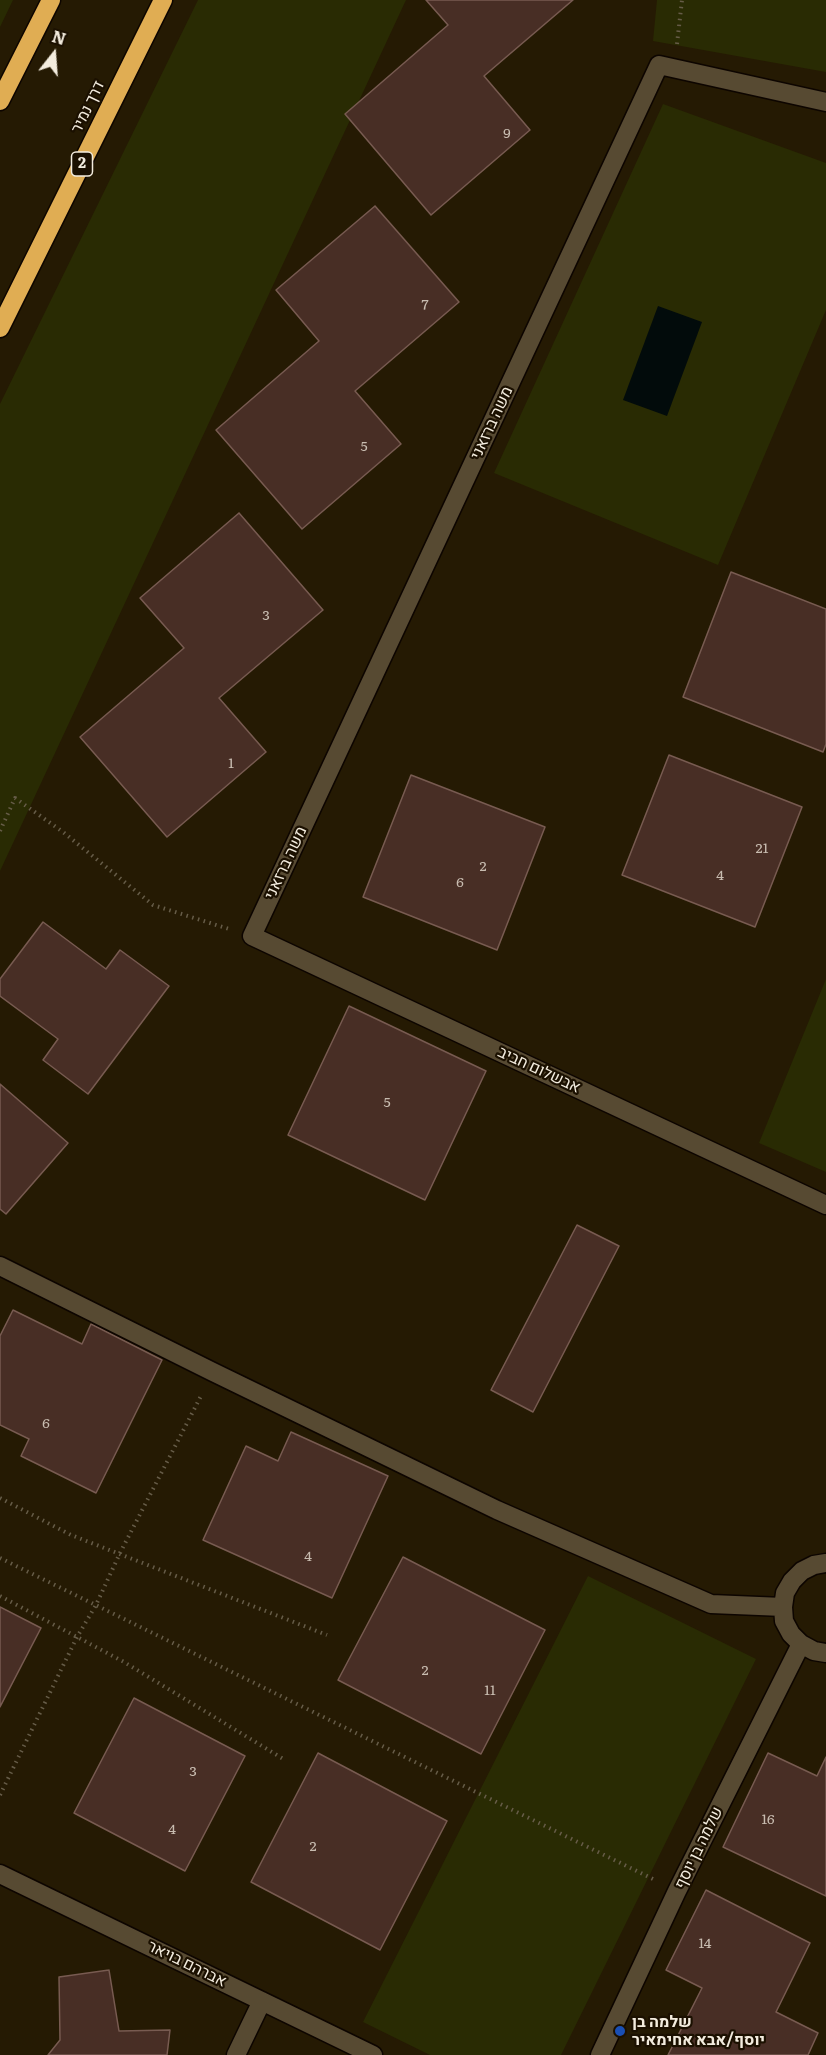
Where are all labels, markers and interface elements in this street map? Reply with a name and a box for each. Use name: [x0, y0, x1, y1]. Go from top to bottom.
text: N: [49, 23, 69, 50]
north arrow: [24, 24, 84, 84]
street label: דרך נמיר: [67, 78, 109, 136]
house number: 9: [503, 126, 511, 142]
road number: 2: [72, 152, 92, 176]
house number: 7: [421, 297, 429, 313]
street label: משה ברזאני: [467, 383, 517, 463]
house number: 5: [360, 439, 368, 455]
house number: 3: [262, 608, 270, 624]
house number: 1: [228, 756, 234, 772]
street label: משה ברזאני: [261, 823, 311, 903]
house number: 21: [756, 841, 768, 857]
house number: 2: [479, 859, 487, 875]
house number: 4: [716, 868, 724, 884]
house number: 6: [456, 875, 464, 891]
street label: אבשלום חביב: [495, 1042, 583, 1098]
house number: 5: [383, 1095, 391, 1111]
house number: 6: [42, 1416, 50, 1432]
house number: 4: [304, 1549, 312, 1565]
house number: 2: [421, 1663, 429, 1679]
house number: 11: [484, 1683, 496, 1699]
house number: 3: [189, 1764, 197, 1780]
street label: שלמה בן יוסף: [671, 1804, 727, 1892]
house number: 16: [761, 1812, 775, 1828]
house number: 4: [168, 1822, 176, 1838]
house number: 2: [309, 1839, 317, 1855]
house number: 14: [699, 1936, 711, 1952]
street label: אברהם בויאר: [144, 1937, 230, 1991]
place label: שלמה בן יוסף/אבא אחימאיר: [632, 2012, 765, 2050]
marker: שלמה בן יוסף/אבא אחימאיר: [613, 2024, 627, 2038]

